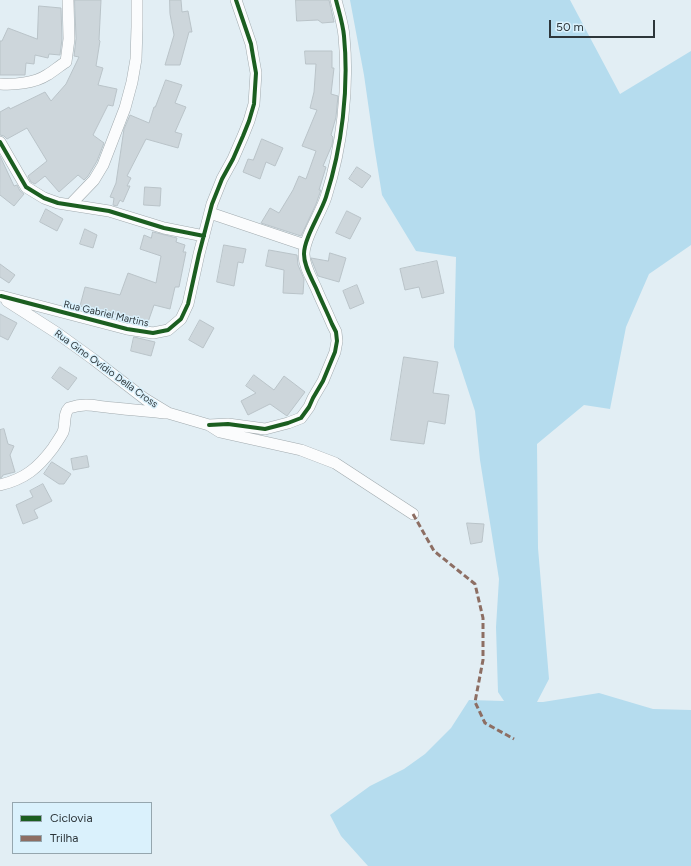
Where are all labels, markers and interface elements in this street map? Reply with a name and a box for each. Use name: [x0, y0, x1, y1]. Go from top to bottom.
scale bar: [551, 12, 657, 38]
text: 50 m: [556, 20, 584, 34]
street label: Rua Gabriel Martins: [62, 298, 150, 330]
street label: Rua Gino Ovídio Della Cross: [52, 327, 160, 411]
legend: [12, 802, 152, 854]
text: Ciclovia: [50, 811, 93, 825]
text: Trilha: [50, 831, 78, 845]

